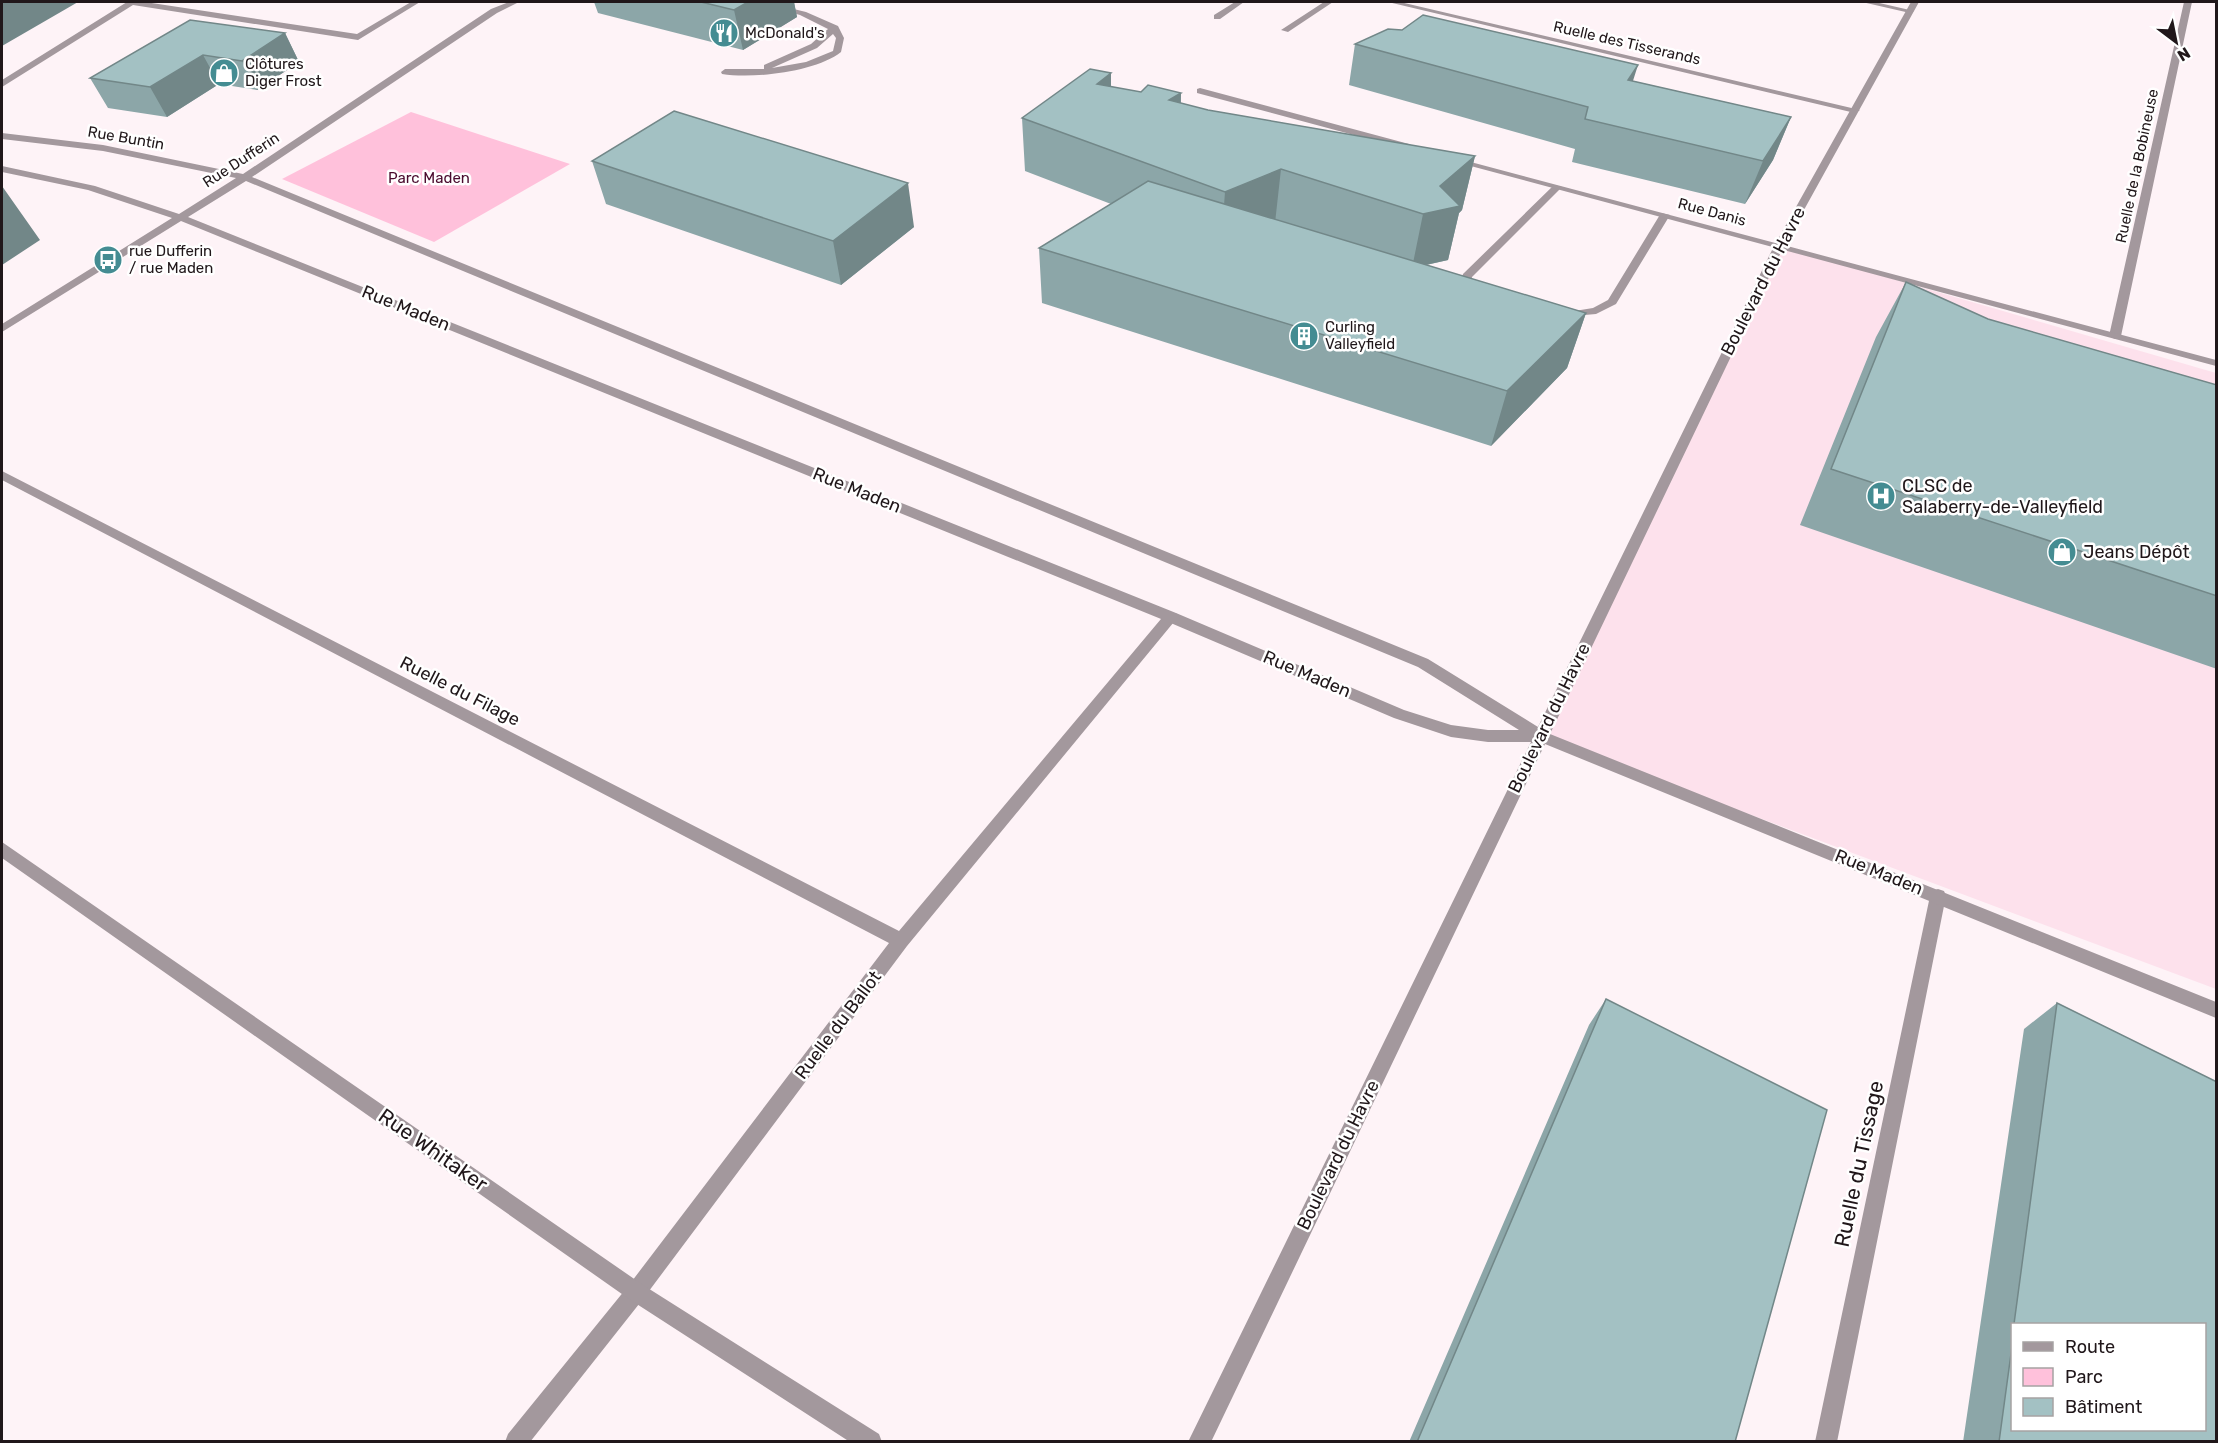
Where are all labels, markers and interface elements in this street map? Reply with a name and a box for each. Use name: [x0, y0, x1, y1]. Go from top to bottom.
north arrow: [2146, 12, 2206, 72]
restaurant icon: McDonald's: [708, 17, 740, 49]
street label: Ruelle des Tisserands: [1552, 17, 1703, 69]
place label: McDonald's: [745, 24, 825, 42]
text: N: [2174, 43, 2194, 65]
place label: Clôtures Diger Frost: [245, 55, 322, 90]
shop icon: Clôtures Diger Frost: [208, 57, 240, 89]
street label: Ruelle de la Bobineuse: [2112, 87, 2162, 245]
street label: Rue Buntin: [86, 122, 166, 154]
street label: Rue Dufferin: [199, 129, 283, 191]
park label: Parc Maden: [388, 169, 470, 187]
street label: Rue Danis: [1676, 194, 1748, 230]
street label: Boulevard du Havre: [1716, 203, 1810, 359]
place label: rue Dufferin / rue Maden: [129, 242, 213, 277]
bus stop icon: rue Dufferin / rue Maden: [92, 244, 124, 276]
street label: Rue Maden: [359, 280, 453, 336]
place label: Curling Valleyfield: [1325, 318, 1395, 353]
building icon: Curling Valleyfield: [1288, 320, 1320, 352]
street label: Rue Maden: [810, 462, 904, 518]
place label: CLSC de Salaberry-de-Valleyfield: [1902, 475, 2103, 518]
hospital icon: CLSC de Salaberry-de-Valleyfield: [1865, 480, 1897, 512]
shop icon: Jeans Dépôt: [2046, 536, 2078, 568]
place label: Jeans Dépôt: [2083, 541, 2189, 563]
street label: Boulevard du Havre: [1503, 640, 1595, 796]
street label: Rue Maden: [1260, 646, 1354, 702]
street label: Ruelle du Filage: [396, 651, 524, 731]
street label: Rue Maden: [1832, 844, 1926, 900]
street label: Ruelle du Ballot: [790, 967, 886, 1083]
street label: Boulevard du Havre: [1292, 1077, 1384, 1233]
street label: Ruelle du Tissage: [1829, 1078, 1888, 1249]
street label: Rue Whitaker: [374, 1103, 493, 1196]
legend: [2011, 1323, 2206, 1431]
text: Route: [2065, 1336, 2115, 1358]
text: Parc: [2065, 1366, 2103, 1388]
text: Bâtiment: [2065, 1396, 2142, 1418]

